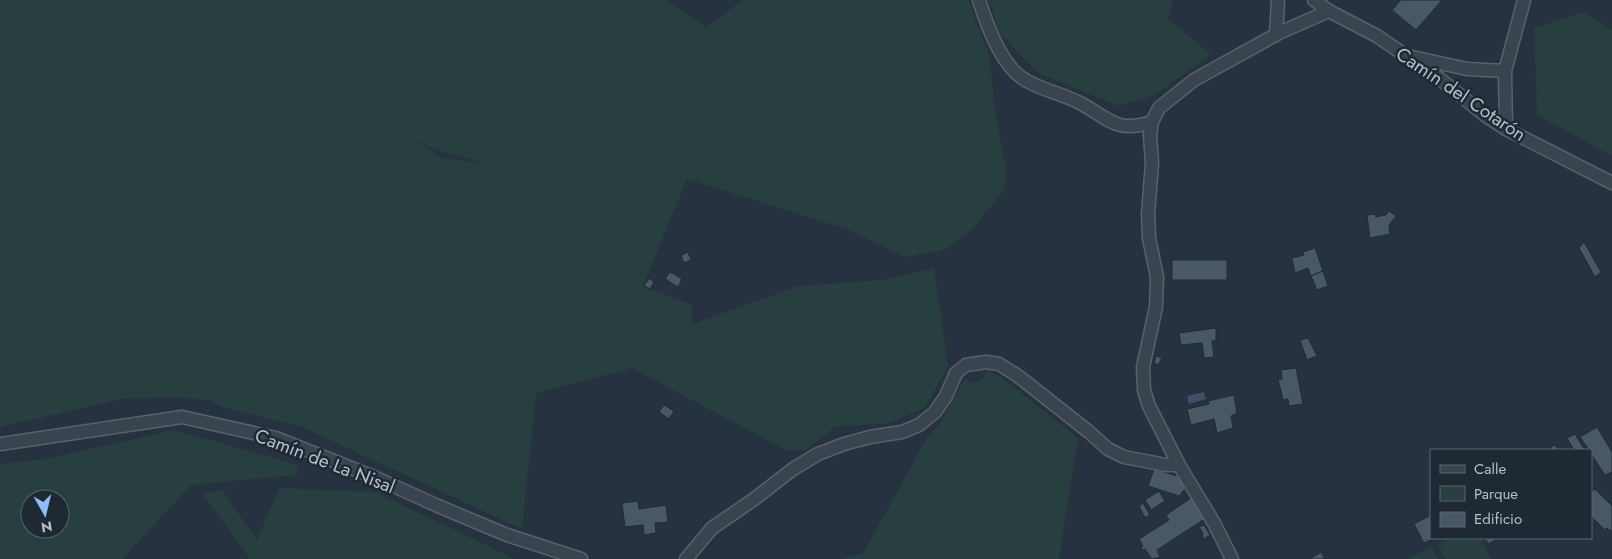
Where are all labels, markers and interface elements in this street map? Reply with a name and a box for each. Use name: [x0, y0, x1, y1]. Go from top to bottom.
street label: Camín del Cotarón: [1390, 40, 1532, 148]
street label: Camín de La Nisal: [251, 422, 399, 500]
legend: [1430, 449, 1592, 539]
text: Calle: [1474, 458, 1506, 480]
text: Parque: [1474, 483, 1518, 505]
north arrow: [20, 489, 70, 539]
text: Edificio: [1474, 508, 1522, 530]
text: N: [40, 516, 54, 538]

